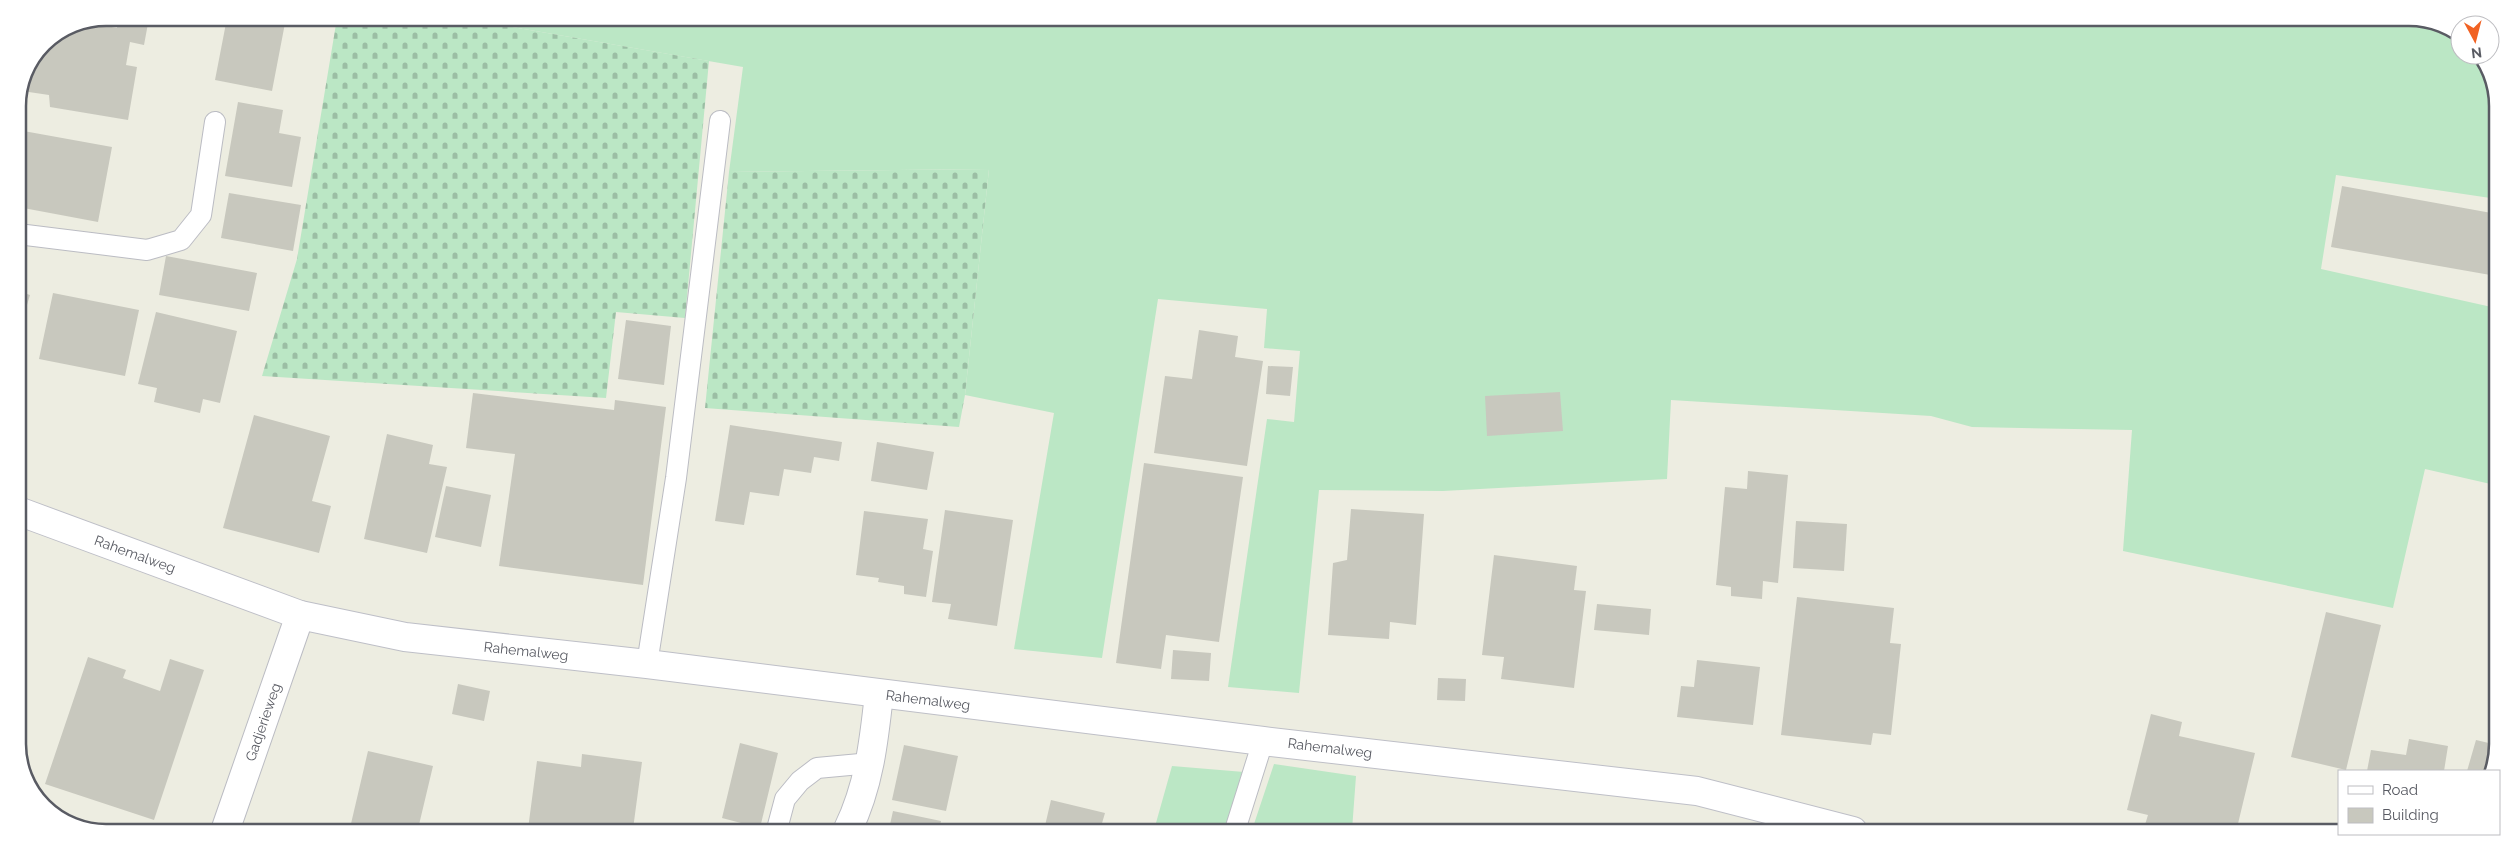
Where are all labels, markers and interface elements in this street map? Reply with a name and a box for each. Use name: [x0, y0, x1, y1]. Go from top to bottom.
north arrow: [2450, 15, 2500, 65]
text: N: [2470, 44, 2483, 61]
street label: Rahemalweg: [92, 532, 178, 576]
street label: Rahemalweg: [483, 639, 569, 663]
street label: Gadjerieweg: [242, 681, 284, 763]
street label: Rahemalweg: [885, 687, 971, 713]
street label: Rahemalweg: [1287, 735, 1373, 761]
legend: [2338, 770, 2500, 835]
text: Road: [2382, 781, 2418, 799]
text: Building: [2382, 806, 2439, 824]

